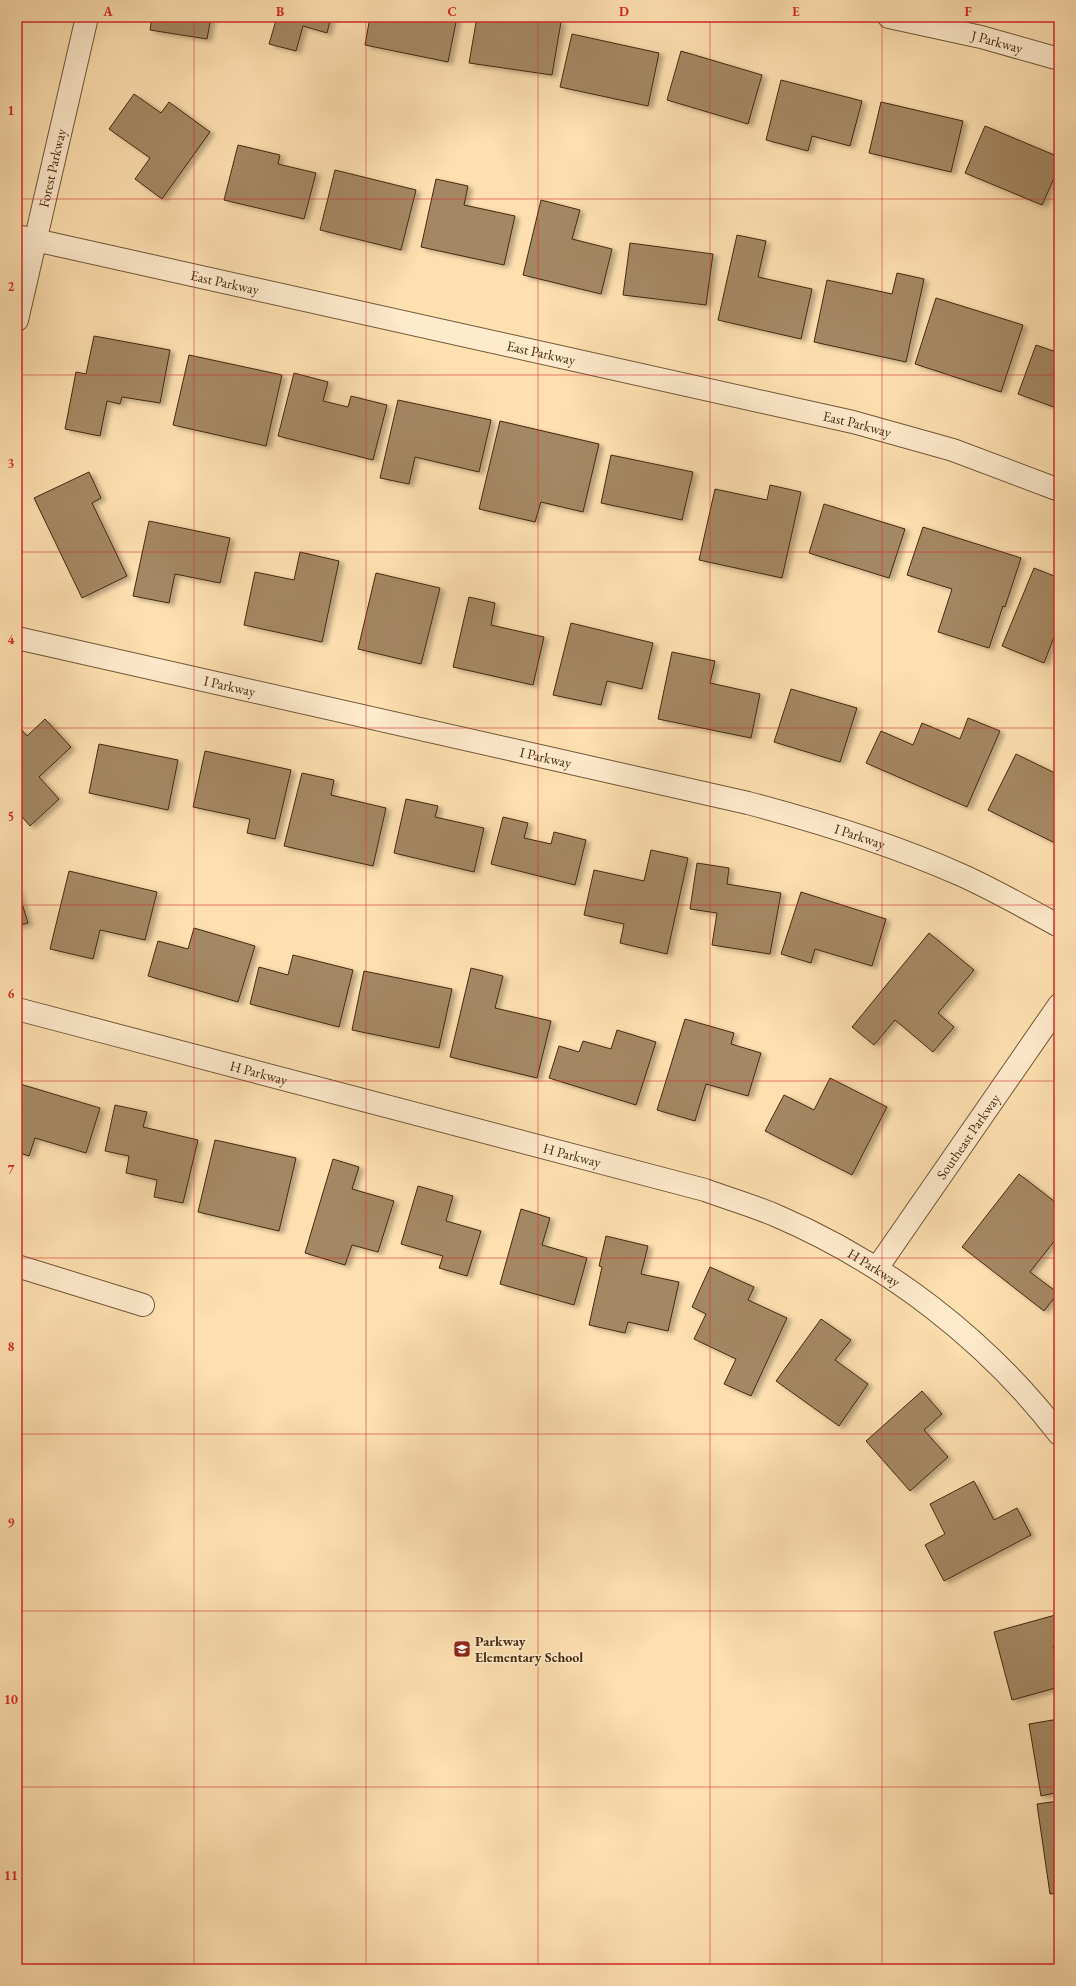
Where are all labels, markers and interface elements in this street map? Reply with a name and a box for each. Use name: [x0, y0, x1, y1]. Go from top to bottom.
text: A: [102, 3, 113, 20]
text: B: [276, 3, 284, 20]
text: C: [447, 3, 457, 20]
text: D: [619, 3, 629, 20]
text: E: [792, 3, 800, 20]
text: F: [964, 3, 972, 20]
street label: J Parkway: [969, 26, 1026, 58]
text: 1: [8, 102, 15, 119]
street label: Forest Parkway: [34, 126, 70, 209]
street label: East Parkway: [189, 266, 262, 299]
text: 2: [8, 278, 15, 295]
street label: East Parkway: [505, 336, 578, 369]
street label: East Parkway: [821, 407, 894, 442]
text: 3: [8, 455, 15, 472]
text: 4: [8, 631, 15, 648]
street label: I Parkway: [202, 671, 258, 701]
street label: I Parkway: [518, 743, 574, 772]
text: 5: [8, 808, 14, 825]
street label: I Parkway: [832, 819, 888, 853]
text: 6: [8, 985, 15, 1002]
street label: H Parkway: [228, 1056, 290, 1089]
street label: Southeast Parkway: [932, 1089, 1004, 1183]
street label: H Parkway: [541, 1139, 604, 1171]
text: 7: [8, 1161, 15, 1178]
street label: H Parkway: [844, 1244, 905, 1291]
text: 8: [8, 1338, 15, 1355]
text: 9: [8, 1514, 15, 1531]
place label: Parkway Elementary School: [475, 1632, 583, 1666]
school or university icon: Parkway Elementary School: [452, 1639, 472, 1659]
text: 10: [4, 1691, 18, 1708]
text: 11: [4, 1867, 18, 1884]

